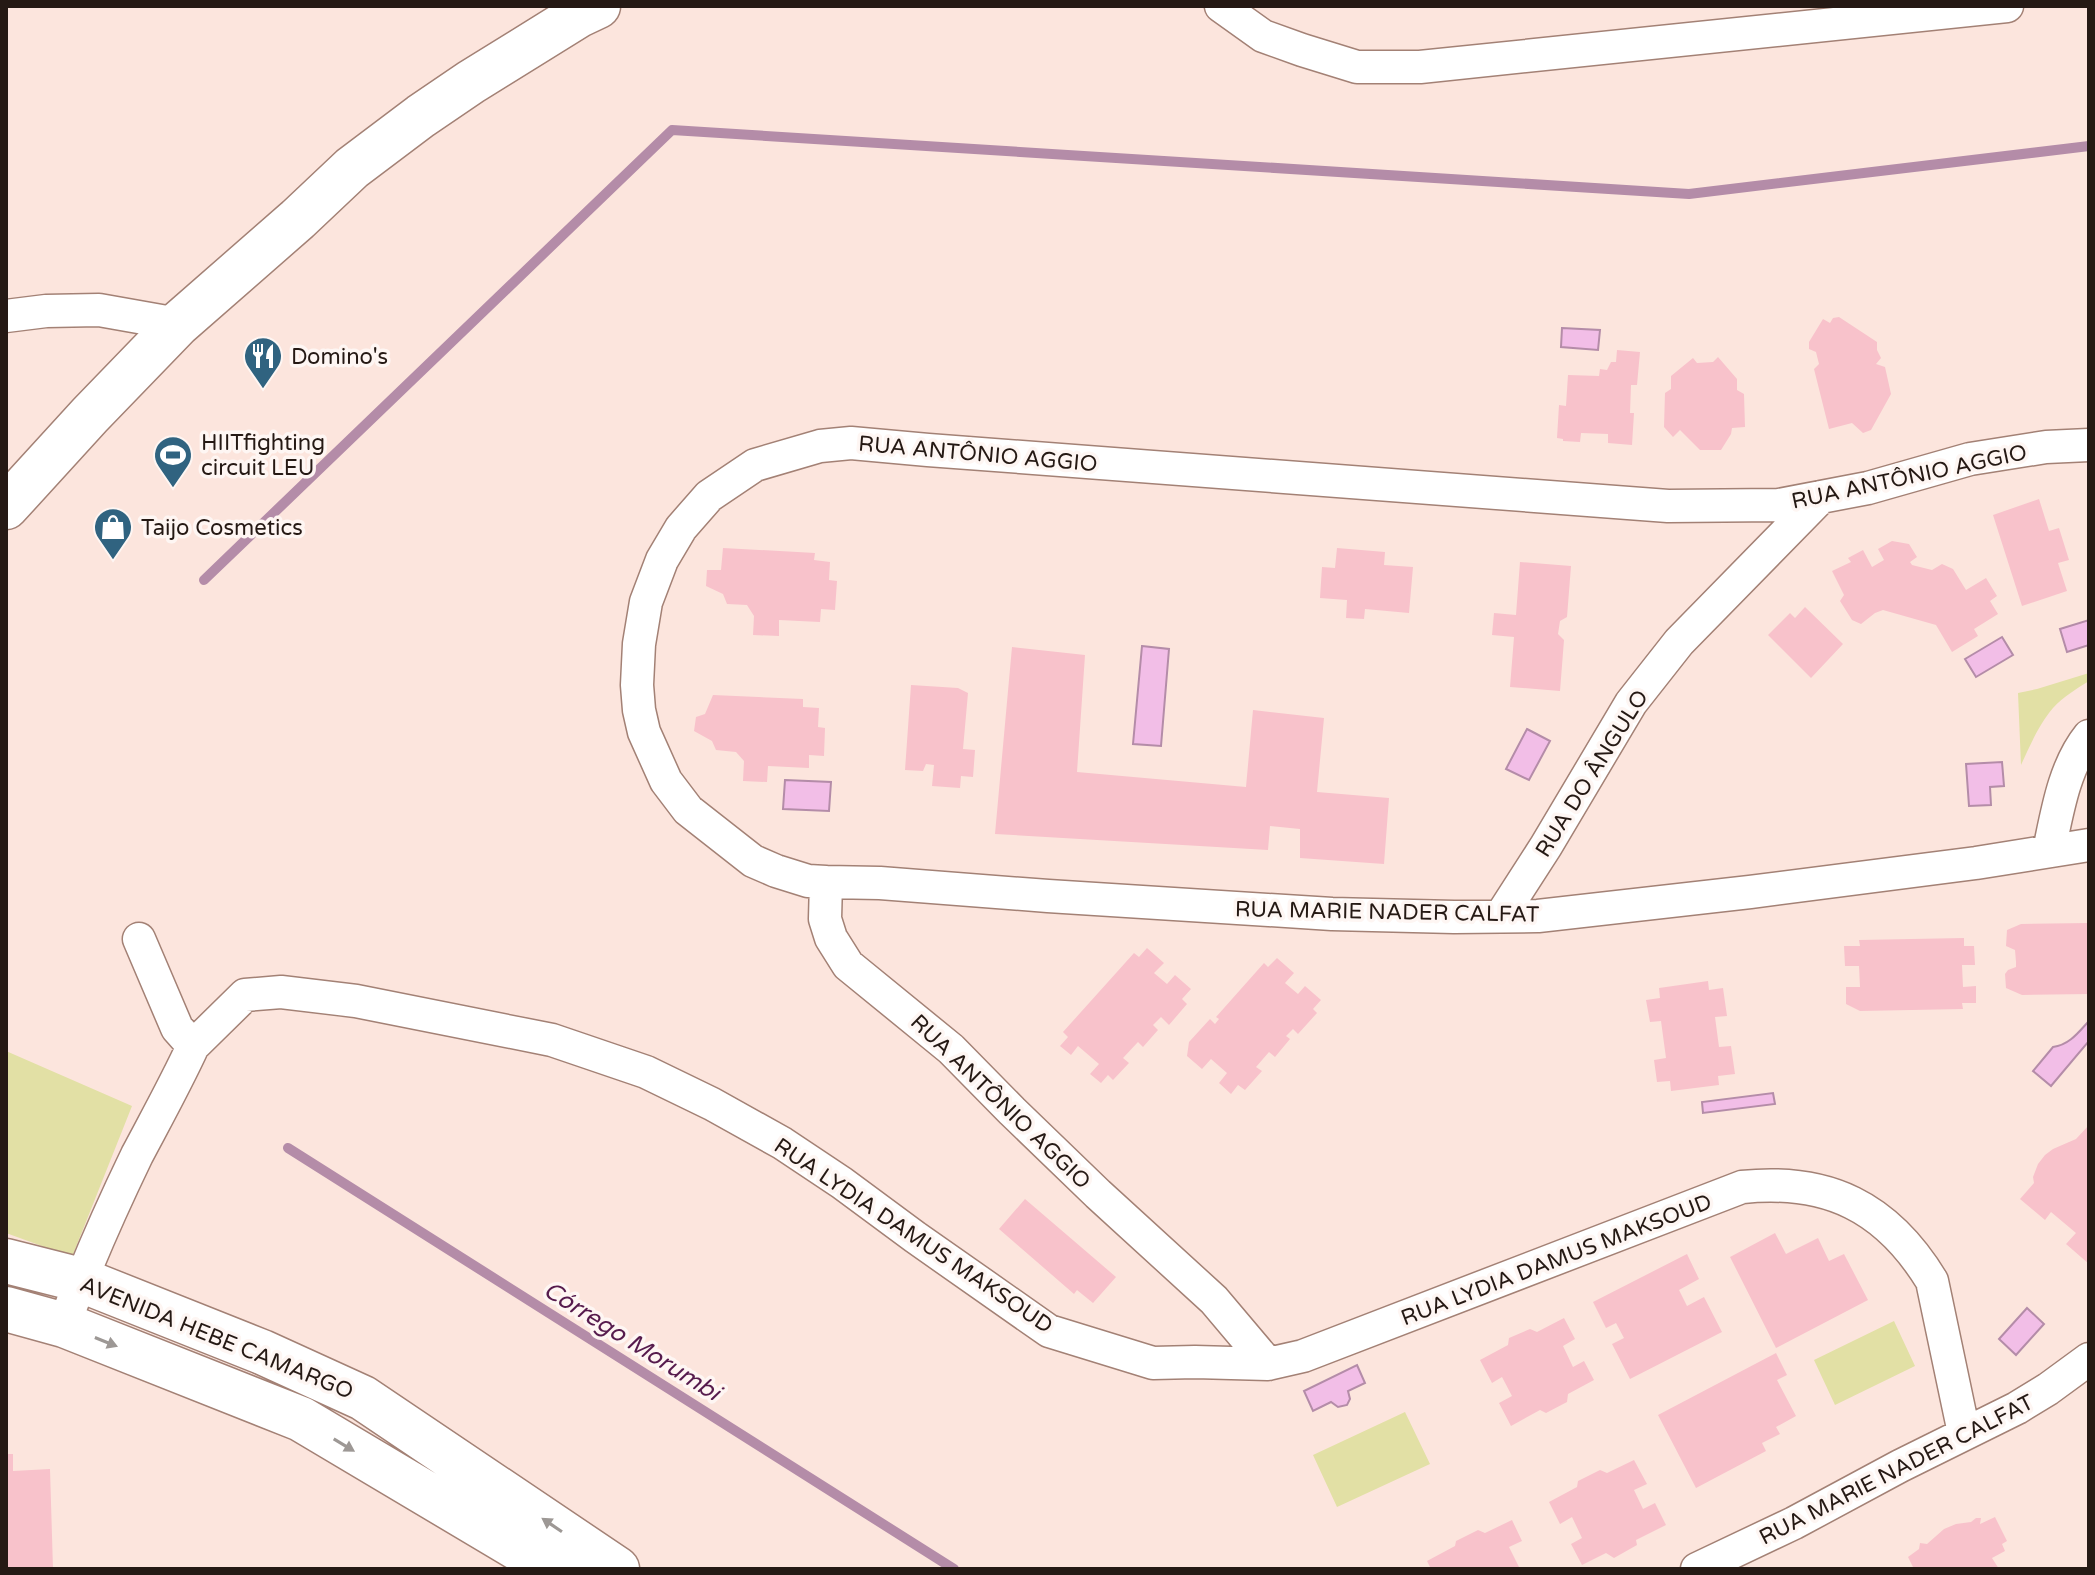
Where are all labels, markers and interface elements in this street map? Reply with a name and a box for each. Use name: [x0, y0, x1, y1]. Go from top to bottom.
restaurant icon: Domino's: [242, 335, 284, 390]
place label: Domino's: [291, 344, 388, 370]
place label: HIITfighting circuit LEU: [201, 430, 325, 481]
street label: RUA ANTÔNIO AGGIO: [857, 430, 1099, 477]
sports icon: HIITfighting circuit LEU: [152, 434, 194, 489]
street label: RUA ANTÔNIO AGGIO: [1789, 438, 2029, 515]
shop icon: Taijo Cosmetics: [92, 506, 134, 561]
place label: Taijo Cosmetics: [141, 515, 303, 541]
street label: RUA DO ÂNGULO: [1529, 685, 1654, 862]
street label: RUA MARIE NADER CALFAT: [1235, 896, 1540, 928]
street label: RUA ANTÔNIO AGGIO: [905, 1008, 1096, 1194]
street label: RUA LYDIA DAMUS MAKSOUD: [769, 1133, 1058, 1339]
street label: RUA LYDIA DAMUS MAKSOUD: [1397, 1189, 1715, 1331]
street label: AVENIDA HEBE CAMARGO: [76, 1271, 357, 1405]
water label: Córrego Morumbi: [538, 1275, 728, 1409]
one-way arrow: [94, 1336, 118, 1349]
street label: RUA MARIE NADER CALFAT: [1755, 1389, 2039, 1551]
one-way arrow: [333, 1438, 356, 1452]
one-way arrow: [541, 1518, 563, 1533]

